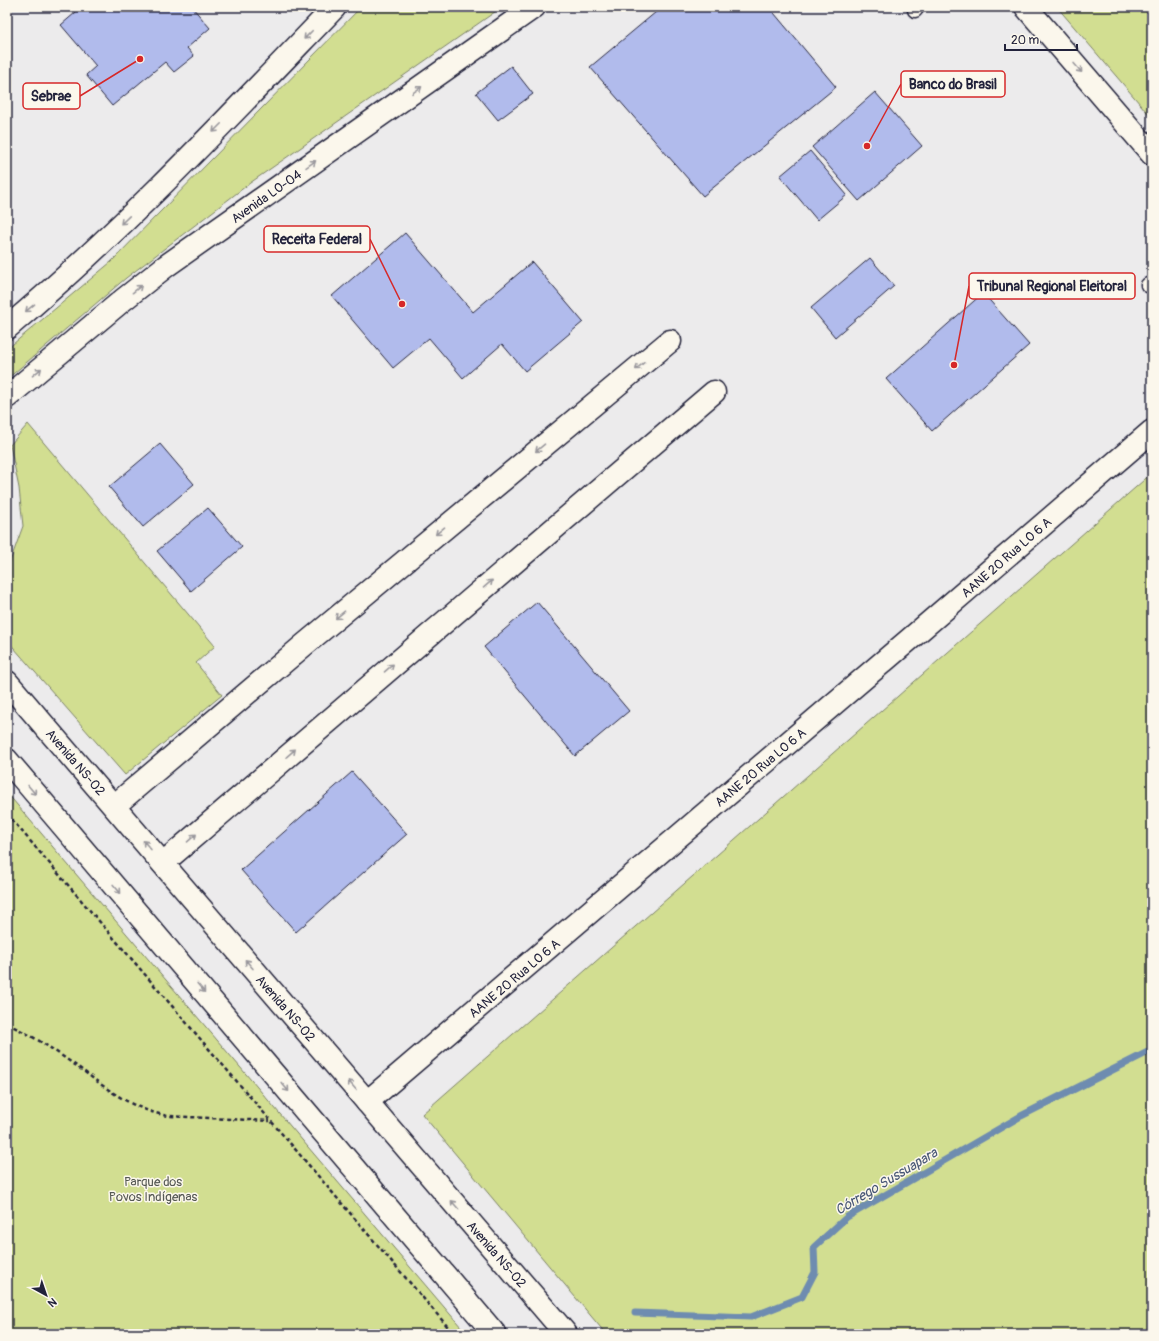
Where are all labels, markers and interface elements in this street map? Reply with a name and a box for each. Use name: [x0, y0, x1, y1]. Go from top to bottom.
scale bar: [1005, 26, 1077, 52]
one-way arrow: [303, 30, 313, 40]
text: 20 m: [1011, 33, 1040, 48]
one-way arrow: [1074, 63, 1083, 74]
callout: Banco do Brasil: [901, 71, 1005, 97]
text: Banco do Brasil: [909, 76, 997, 93]
callout: Sebrae: [23, 83, 80, 109]
one-way arrow: [411, 86, 422, 94]
text: Sebrae: [31, 88, 72, 105]
one-way arrow: [212, 123, 222, 133]
one-way arrow: [305, 160, 316, 168]
street label: Avenida LO-04: [228, 166, 305, 227]
one-way arrow: [120, 215, 130, 225]
callout: Receita Federal: [264, 226, 370, 252]
text: Receita Federal: [272, 231, 362, 248]
callout: Tribunal Regional Eleitoral: [969, 273, 1135, 299]
text: Tribunal Regional Eleitoral: [976, 278, 1127, 295]
one-way arrow: [131, 284, 142, 293]
one-way arrow: [25, 304, 35, 313]
one-way arrow: [635, 361, 645, 370]
one-way arrow: [32, 368, 42, 377]
one-way arrow: [534, 444, 545, 453]
street label: AANE 20 Rua LO 6 A: [958, 514, 1055, 601]
one-way arrow: [434, 527, 445, 536]
one-way arrow: [483, 580, 493, 589]
one-way arrow: [335, 610, 345, 619]
one-way arrow: [384, 664, 395, 673]
street label: AANE 20 Rua LO 6 A: [712, 725, 810, 811]
street label: Avenida NS-02: [42, 726, 108, 799]
one-way arrow: [286, 749, 296, 758]
one-way arrow: [28, 785, 37, 795]
one-way arrow: [187, 833, 198, 842]
one-way arrow: [142, 839, 151, 850]
one-way arrow: [112, 884, 121, 894]
street label: AANE 20 Rua LO 6 A: [466, 936, 564, 1022]
one-way arrow: [245, 959, 254, 970]
street label: Avenida NS-02: [252, 972, 318, 1045]
one-way arrow: [196, 983, 205, 993]
one-way arrow: [348, 1079, 357, 1090]
one-way arrow: [281, 1082, 290, 1092]
water label: Córrego Sussuapara: [832, 1143, 942, 1219]
park label: Parque dos Povos Indígenas: [109, 1174, 197, 1205]
one-way arrow: [451, 1200, 460, 1210]
street label: Avenida NS-02: [463, 1218, 529, 1291]
north arrow: [26, 1275, 66, 1315]
text: N: [45, 1295, 59, 1310]

